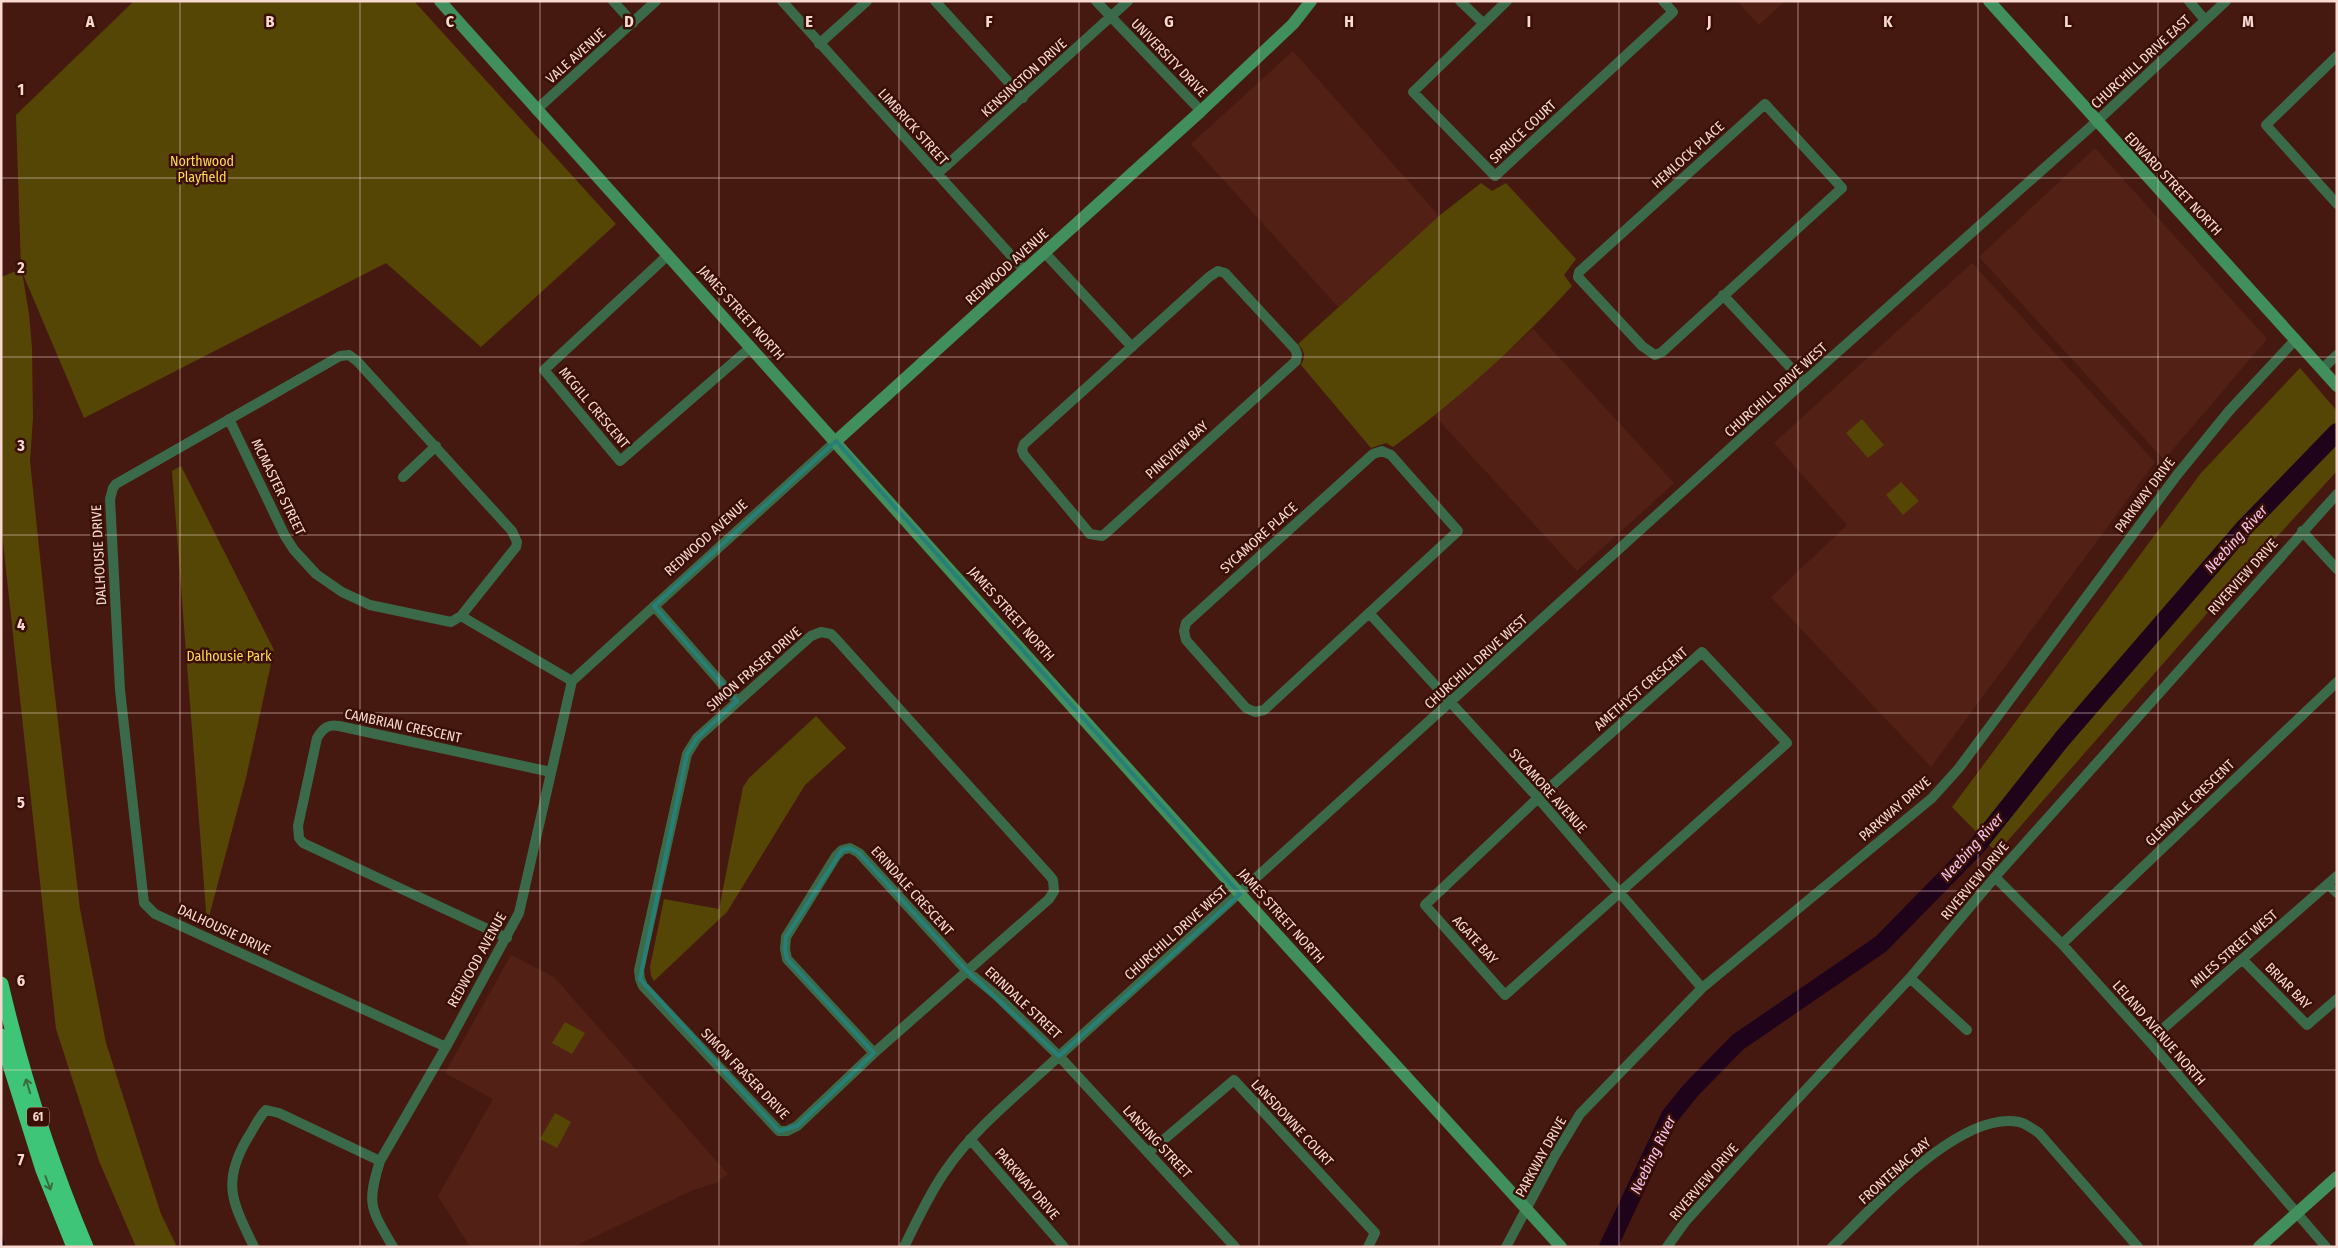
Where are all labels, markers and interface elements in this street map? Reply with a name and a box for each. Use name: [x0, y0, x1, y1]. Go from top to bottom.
street label: CHURCHILL DRIVE EAST: [2088, 11, 2195, 112]
text: A: [85, 12, 95, 31]
text: B: [266, 12, 275, 31]
text: C: [446, 12, 455, 31]
text: D: [624, 12, 634, 31]
text: E: [805, 12, 813, 31]
text: F: [985, 12, 993, 31]
text: G: [1164, 12, 1174, 31]
text: H: [1344, 12, 1354, 31]
text: I: [1527, 12, 1531, 31]
text: J: [1706, 12, 1711, 31]
text: K: [1883, 12, 1893, 31]
text: L: [2064, 12, 2072, 31]
text: M: [2242, 12, 2254, 31]
street label: UNIVERSITY DRIVE: [1127, 15, 1211, 101]
street label: VALE AVENUE: [543, 24, 610, 87]
street label: KENSINGTON DRIVE: [978, 35, 1071, 121]
text: 1: [18, 80, 24, 99]
street label: LIMBRICK STREET: [874, 85, 952, 169]
street label: SPRUCE COURT: [1486, 97, 1560, 167]
street label: HEMLOCK PLACE: [1648, 118, 1728, 192]
street label: EDWARD STREET NORTH: [2121, 129, 2225, 239]
park label: Northwood Playfield: [170, 153, 234, 186]
street label: REDWOOD AVENUE: [962, 225, 1052, 309]
text: 2: [16, 258, 25, 277]
street label: JAMES STREET NORTH: [694, 262, 788, 364]
street label: CHURCHILL DRIVE WEST: [1721, 339, 1831, 441]
street label: MCGILL CRESCENT: [555, 364, 633, 452]
street label: PINEVIEW BAY: [1142, 417, 1212, 483]
text: 3: [16, 436, 25, 455]
street label: MCMASTER STREET: [247, 436, 309, 538]
street label: PARKWAY DRIVE: [2111, 454, 2179, 536]
street label: REDWOOD AVENUE: [661, 496, 751, 580]
street label: SYCAMORE PLACE: [1217, 499, 1301, 577]
water label: Neebing River: [2201, 501, 2272, 577]
street label: DALHOUSIE DRIVE: [88, 504, 110, 606]
street label: RIVERVIEW DRIVE: [2204, 535, 2282, 619]
street label: JAMES STREET NORTH: [964, 563, 1058, 665]
street label: CHURCHILL DRIVE WEST: [1421, 611, 1531, 713]
text: 4: [17, 615, 25, 634]
street label: SIMON FRASER DRIVE: [703, 623, 805, 715]
street label: AMETHYST CRESCENT: [1591, 643, 1692, 734]
park label: Dalhousie Park: [186, 648, 272, 665]
street label: CAMBRIAN CRESCENT: [343, 705, 464, 747]
street label: SYCAMORE AVENUE: [1506, 745, 1591, 837]
street label: GLENDALE CRESCENT: [2142, 756, 2239, 850]
street label: PARKWAY DRIVE: [1856, 773, 1935, 845]
text: 5: [17, 793, 25, 812]
water label: Neebing River: [1937, 809, 2008, 885]
street label: RIVERVIEW DRIVE: [1937, 838, 2013, 924]
street label: ERINDALE CRESCENT: [867, 843, 957, 940]
street label: JAMES STREET NORTH: [1234, 865, 1328, 967]
street label: CHURCHILL DRIVE WEST: [1121, 882, 1231, 984]
street label: DALHOUSIE DRIVE: [175, 901, 274, 959]
street label: MILES STREET WEST: [2187, 906, 2282, 992]
street label: REDWOOD AVENUE: [444, 909, 510, 1010]
street label: AGATE BAY: [1449, 912, 1501, 968]
street label: BRIAR BAY: [2261, 959, 2315, 1013]
street label: ERINDALE STREET: [981, 963, 1065, 1043]
text: 6: [17, 971, 25, 990]
street label: LELAND AVENUE NORTH: [2109, 977, 2209, 1089]
street label: SIMON FRASER DRIVE: [697, 1025, 793, 1123]
street label: LANSDOWNE COURT: [1247, 1076, 1337, 1170]
one-way arrow: [23, 1078, 33, 1094]
street label: LANSING STREET: [1119, 1102, 1195, 1182]
road number: 61: [27, 1108, 49, 1126]
water label: Neebing River: [1626, 1112, 1680, 1197]
street label: PARKWAY DRIVE: [1512, 1113, 1570, 1200]
street label: FRONTENAC BAY: [1855, 1134, 1935, 1208]
street label: RIVERVIEW DRIVE: [1666, 1140, 1742, 1224]
street label: PARKWAY DRIVE: [991, 1145, 1063, 1224]
text: 7: [18, 1150, 25, 1169]
one-way arrow: [44, 1175, 53, 1190]

